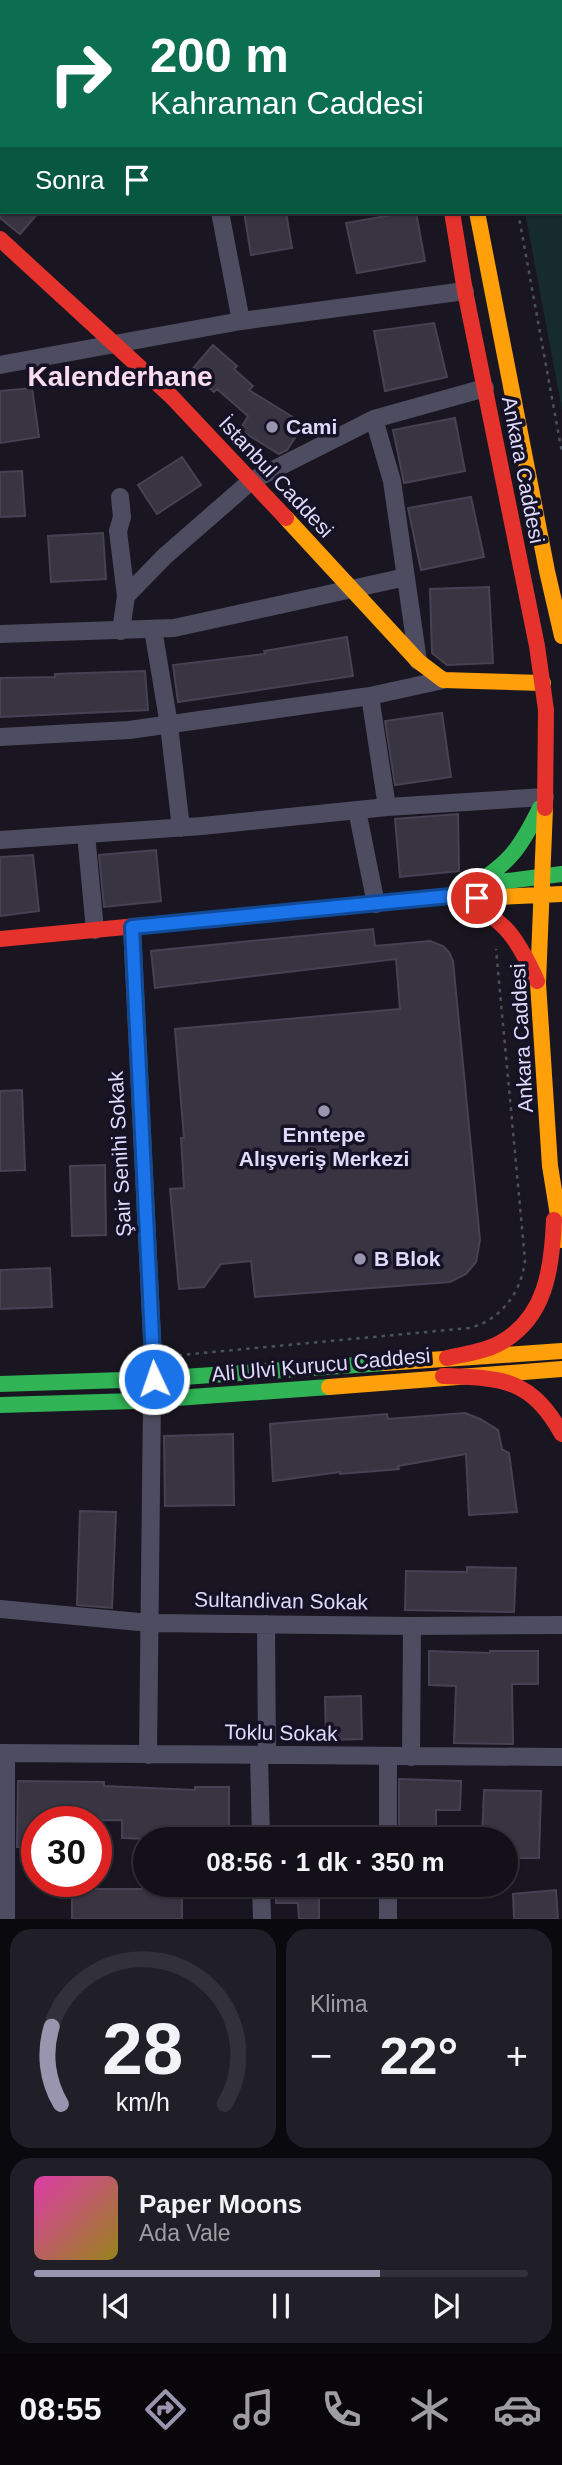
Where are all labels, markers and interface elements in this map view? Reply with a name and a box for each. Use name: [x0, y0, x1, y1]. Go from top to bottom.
icon: right: [35, 28, 126, 119]
text: 200 m: [150, 28, 289, 82]
text: Kahraman Caddesi: [150, 85, 424, 121]
icon: arrive: [118, 161, 156, 199]
text: Sonra: [35, 165, 104, 195]
district label: Kalenderhane: [27, 361, 213, 392]
street label: Ankara Caddesi: [498, 394, 549, 545]
street label: İstanbul Caddesi: [215, 412, 338, 542]
place label: Cami: [286, 415, 337, 438]
marker: Cami: [264, 419, 280, 435]
pin: [447, 868, 507, 928]
icon: arrive: [458, 879, 496, 917]
street label: Ankara Caddesi: [506, 963, 537, 1113]
street label: Şair Senihi Sokak: [104, 1070, 135, 1237]
marker: Enntepe Alışveriş Merkezi: [316, 1103, 332, 1119]
place label: Enntepe Alışveriş Merkezi: [239, 1123, 409, 1170]
place label: B Blok: [374, 1247, 441, 1270]
marker: B Blok: [352, 1251, 368, 1267]
position arrow: [117, 1342, 191, 1416]
street label: Ali Ulvi Kurucu Caddesi: [211, 1343, 431, 1386]
street label: Sultandivan Sokak: [194, 1587, 369, 1614]
street label: Toklu Sokak: [224, 1720, 338, 1745]
speed limit sign: 30: [21, 1806, 112, 1897]
text: 08:56 · 1 dk · 350 m: [206, 1847, 445, 1877]
text: Klima: [310, 1991, 368, 2017]
text: 28: [103, 2009, 183, 2090]
text: 22°: [380, 2027, 458, 2085]
text: −: [310, 2035, 332, 2077]
text: +: [506, 2035, 528, 2077]
text: km/h: [116, 2088, 170, 2116]
text: Paper Moons: [139, 2189, 302, 2219]
text: Ada Vale: [139, 2220, 231, 2246]
icon: previous: [97, 2287, 135, 2325]
icon: pause: [262, 2287, 300, 2325]
icon: next: [427, 2287, 465, 2325]
icon: directions: [141, 2385, 190, 2434]
icon: music: [229, 2385, 278, 2434]
icon: phone: [317, 2385, 366, 2434]
icon: climate: [405, 2385, 454, 2434]
icon: car: [493, 2385, 542, 2434]
text: 08:55: [20, 2391, 101, 2427]

